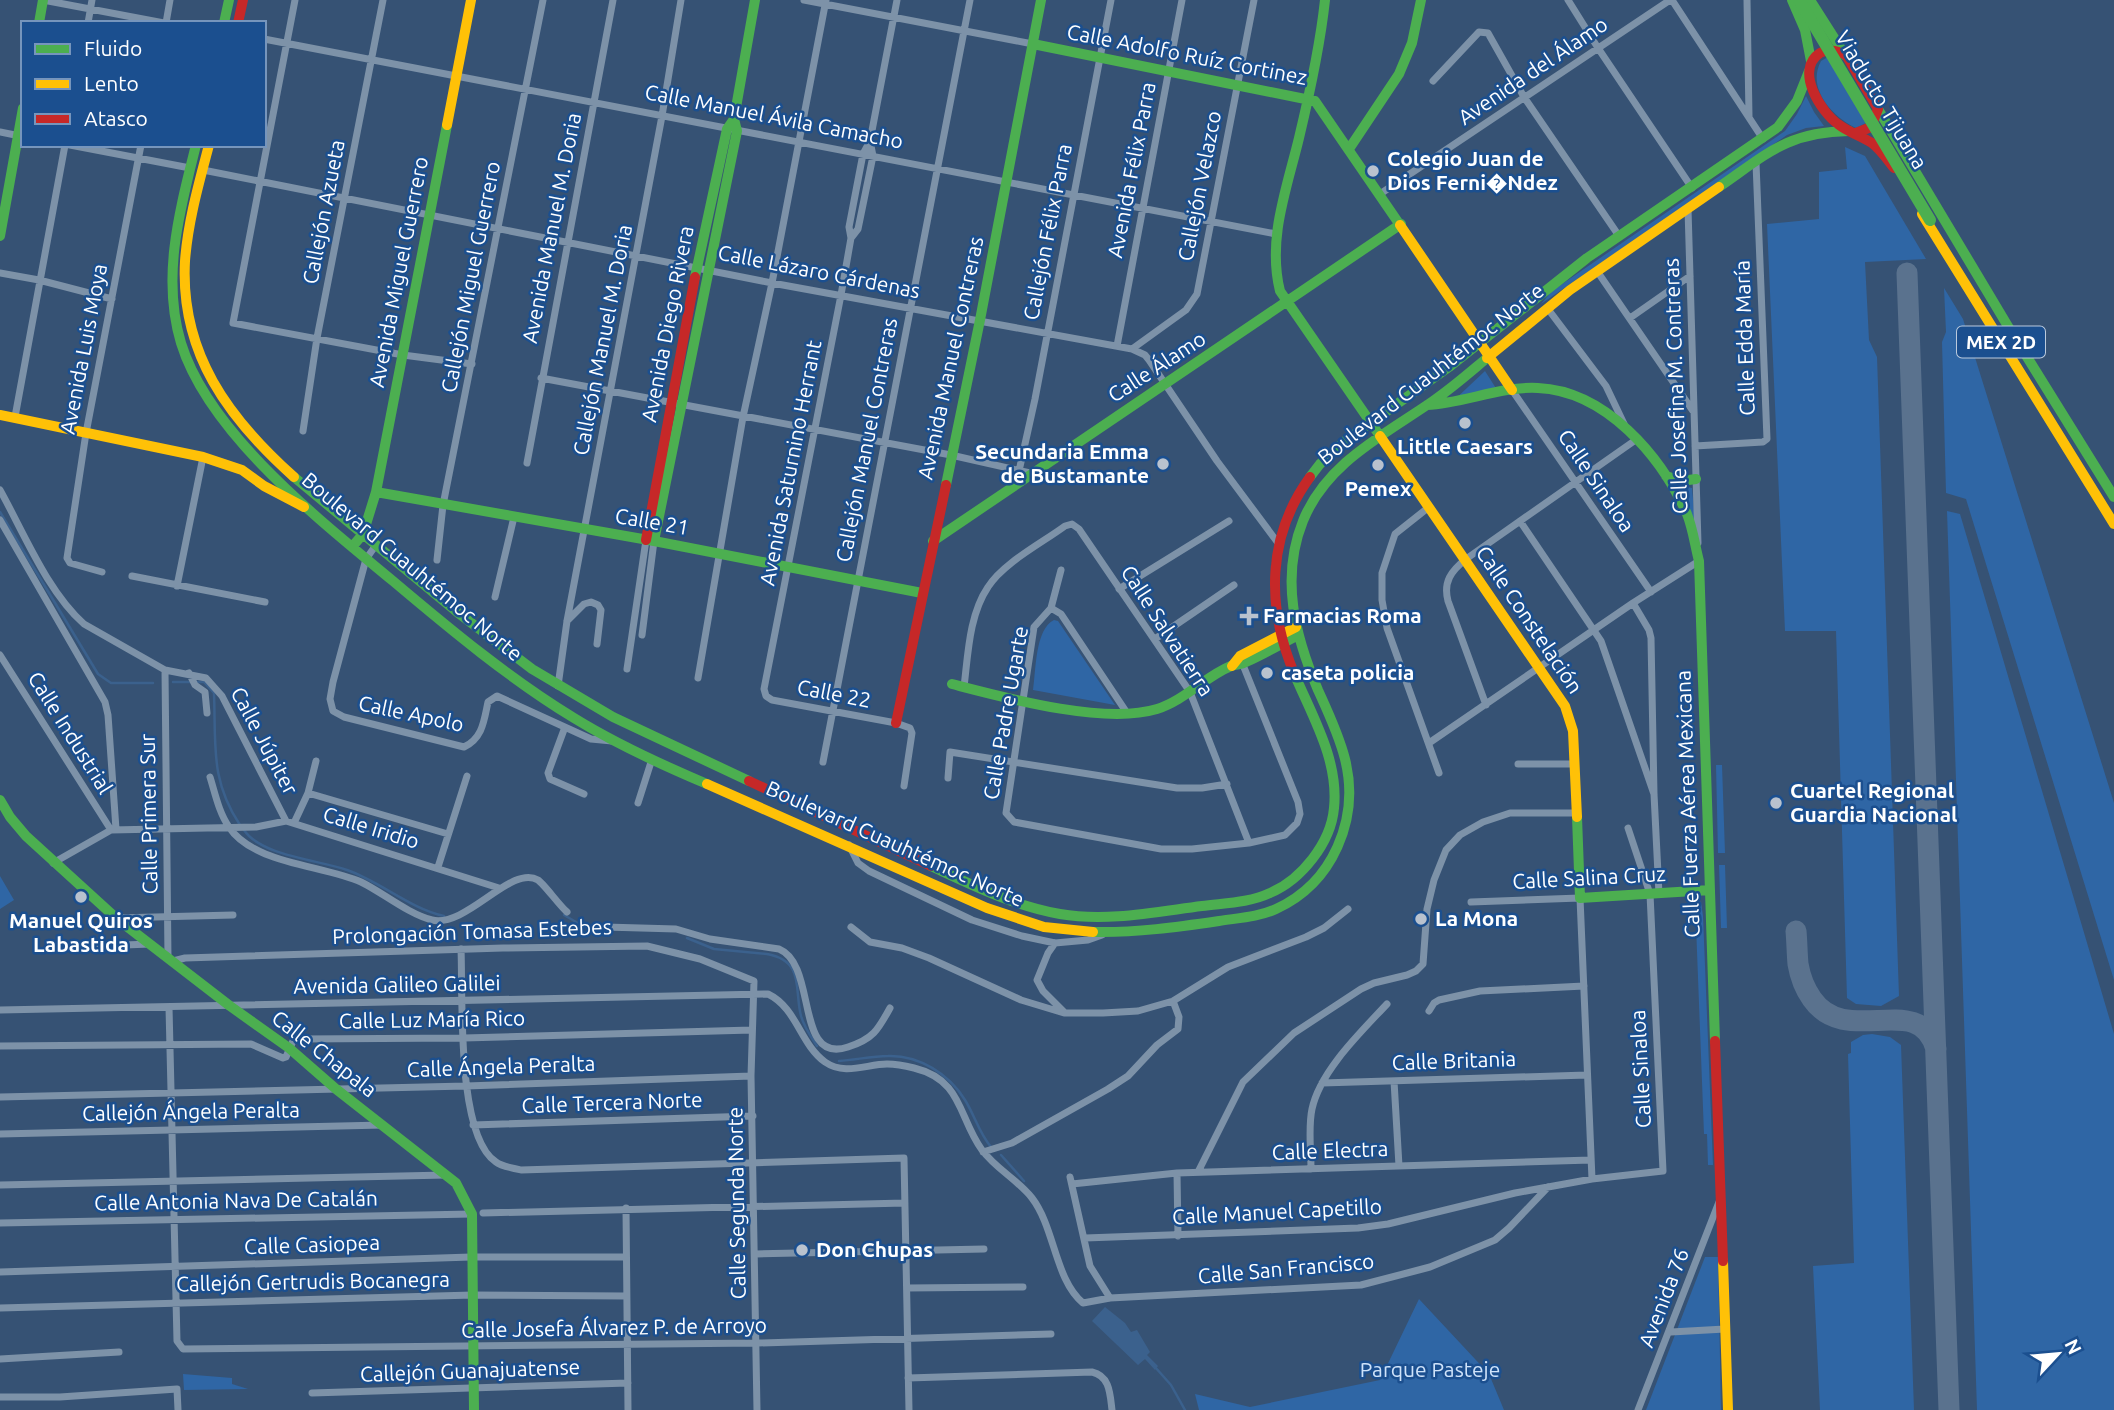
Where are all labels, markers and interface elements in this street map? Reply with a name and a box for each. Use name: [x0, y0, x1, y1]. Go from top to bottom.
street label: Avenida del Álamo: [1453, 11, 1612, 129]
street label: Calle Adolfo Ruíz Cortinez: [1065, 19, 1309, 89]
legend: [21, 21, 266, 147]
street label: Viaducto Tijuana: [1831, 26, 1933, 173]
text: Fluido: [84, 36, 142, 60]
text: Lento: [84, 71, 139, 95]
street label: Calle Manuel Ávila Camacho: [643, 79, 905, 153]
street label: Avenida Félix Parra: [1102, 80, 1160, 260]
text: Atasco: [84, 106, 148, 130]
street label: Callejón Velazco: [1173, 109, 1225, 263]
street label: Avenida Manuel M. Doria: [517, 111, 585, 345]
street label: Callejón Azueta: [297, 138, 349, 286]
street label: Callejón Félix Parra: [1018, 142, 1076, 322]
place label: Colegio Juan de Dios Ferni�Ndez: [1387, 146, 1558, 194]
street label: Avenida Miguel Guerrero: [364, 154, 432, 389]
street label: Callejón Miguel Guerrero: [436, 159, 504, 394]
marker: Colegio Juan de Dios Ferni�Ndez: [1365, 163, 1381, 179]
street label: Callejón Manuel M. Doria: [568, 222, 636, 457]
street label: Avenida Diego Rivera: [636, 224, 698, 424]
street label: Avenida Manuel Contreras: [913, 234, 988, 482]
street label: Calle Lázaro Cárdenas: [716, 240, 922, 302]
street label: Calle Josefina M. Contreras: [1659, 258, 1691, 514]
street label: Calle Edda María: [1729, 260, 1759, 416]
street label: Avenida Luis Moya: [55, 261, 111, 436]
street label: Boulevard Cuauhtémoc Norte: [1313, 278, 1548, 469]
street label: Callejón Manuel Contreras: [831, 316, 901, 564]
street label: Calle Álamo: [1103, 326, 1210, 407]
road number: MEX 2D: [1957, 326, 2045, 358]
street label: Avenida Saturnino Herrant: [754, 338, 826, 588]
marker: Little Caesars: [1457, 415, 1473, 431]
street label: Calle Sinaloa: [1554, 425, 1640, 536]
place label: Little Caesars: [1397, 434, 1533, 458]
place label: Secundaria Emma de Bustamante: [975, 439, 1149, 487]
marker: Secundaria Emma de Bustamante: [1155, 456, 1171, 472]
marker: Pemex: [1370, 457, 1386, 473]
street label: Boulevard Cuauhtémoc Norte: [298, 467, 528, 665]
place label: Pemex: [1345, 476, 1412, 500]
street label: Calle 21: [613, 503, 691, 539]
street label: Calle Constelación: [1472, 541, 1588, 698]
street label: Calle Salvatierra: [1117, 561, 1219, 700]
place label: Farmacias Roma: [1263, 603, 1422, 627]
marker: Farmacias Roma: [1241, 608, 1257, 624]
street label: Calle Padre Ugarte: [978, 624, 1032, 802]
place label: caseta policia: [1281, 660, 1414, 684]
marker: caseta policia: [1259, 665, 1275, 681]
street label: Calle Industrial: [24, 667, 118, 798]
street label: Calle Fuerza Aérea Mexicana: [1670, 670, 1704, 938]
street label: Calle 22: [795, 674, 873, 712]
street label: Calle Júpiter: [226, 683, 303, 799]
street label: Calle Apolo: [356, 690, 466, 736]
street label: Calle Primera Sur: [135, 733, 161, 895]
street label: Boulevard Cuauhtémoc Norte: [763, 775, 1028, 911]
place label: Cuartel Regional Guardia Nacional: [1790, 778, 1957, 826]
marker: Cuartel Regional Guardia Nacional: [1768, 795, 1784, 811]
street label: Calle Iridio: [320, 801, 422, 853]
street label: Calle Salina Cruz: [1512, 861, 1666, 893]
marker: Manuel Quiros Labastida: [73, 889, 89, 905]
place label: La Mona: [1435, 906, 1518, 930]
place label: Manuel Quiros Labastida: [9, 908, 153, 956]
marker: La Mona: [1413, 911, 1429, 927]
street label: Prolongación Tomasa Estebes: [332, 914, 612, 948]
street label: Avenida Galileo Galilei: [293, 970, 501, 998]
street label: Calle Chapala: [268, 1005, 382, 1102]
street label: Calle Luz María Rico: [339, 1005, 525, 1033]
street label: Calle Sinaloa: [1625, 1009, 1655, 1129]
street label: Calle Britania: [1391, 1046, 1517, 1074]
street label: Calle Ángela Peralta: [406, 1051, 596, 1081]
street label: Calle Tercera Norte: [521, 1087, 703, 1117]
street label: Callejón Ángela Peralta: [82, 1097, 300, 1125]
street label: Calle Segunda Norte: [722, 1106, 750, 1300]
street label: Calle Electra: [1271, 1136, 1389, 1164]
street label: Calle Antonia Nava De Catalán: [94, 1186, 378, 1214]
street label: Calle Manuel Capetillo: [1171, 1194, 1383, 1228]
street label: Calle Casiopea: [244, 1230, 380, 1258]
place label: Don Chupas: [816, 1237, 933, 1261]
marker: Don Chupas: [794, 1242, 810, 1258]
street label: Avenida 76: [1633, 1245, 1693, 1350]
street label: Calle San Francisco: [1197, 1248, 1375, 1288]
street label: Callejón Gertrudis Bocanegra: [176, 1267, 450, 1295]
street label: Calle Josefa Álvarez P. de Arroyo: [461, 1312, 767, 1342]
north arrow: [2023, 1319, 2093, 1389]
text: N: [2060, 1335, 2086, 1358]
street label: Callejón Guanajuatense: [359, 1354, 580, 1386]
park label: Parque Pasteje: [1360, 1357, 1500, 1381]

